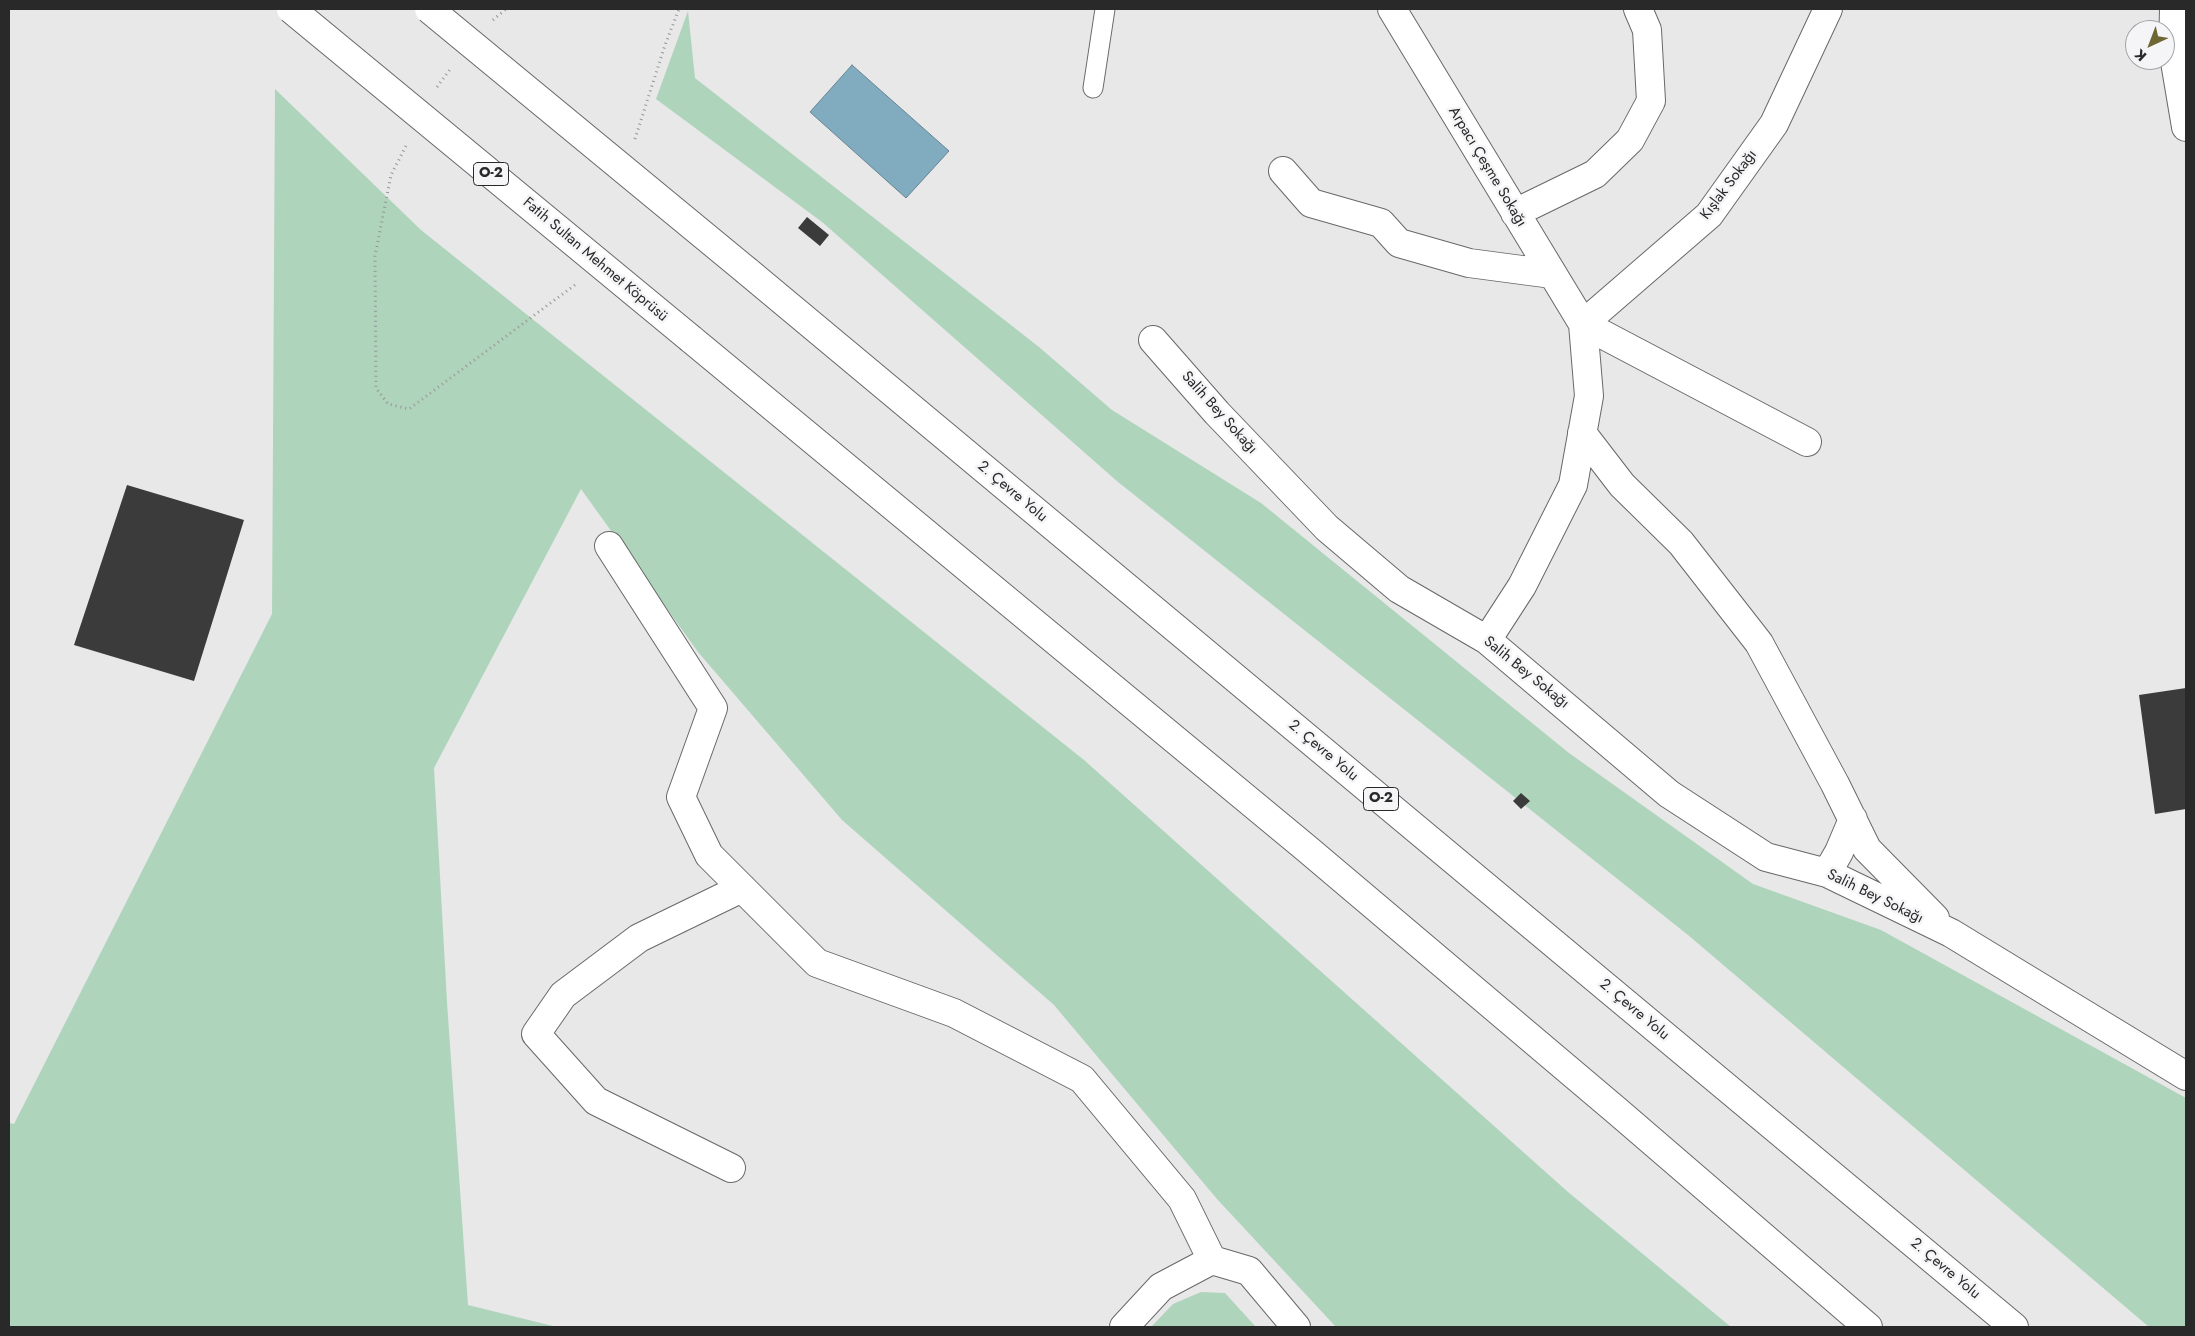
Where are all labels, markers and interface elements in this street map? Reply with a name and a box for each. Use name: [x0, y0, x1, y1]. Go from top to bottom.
north arrow: [2125, 20, 2175, 70]
text: K: [2130, 45, 2151, 66]
street label: Arpacı Çeşme Sokağı: [1444, 104, 1530, 230]
street label: Kışlak Sokağı: [1697, 146, 1761, 224]
road number: O-2: [474, 162, 508, 185]
street label: Fatih Sultan Mehmet Köprüsü: [519, 194, 671, 326]
street label: Salih Bey Sokağı: [1177, 368, 1261, 458]
street label: 2. Çevre Yolu: [973, 458, 1051, 526]
street label: Salih Bey Sokağı: [1480, 633, 1572, 713]
street label: 2. Çevre Yolu: [1284, 717, 1362, 785]
road number: O-2: [1364, 788, 1398, 811]
street label: Salih Bey Sokağı: [1824, 866, 1926, 928]
street label: 2. Çevre Yolu: [1595, 976, 1673, 1044]
street label: 2. Çevre Yolu: [1906, 1235, 1984, 1303]

